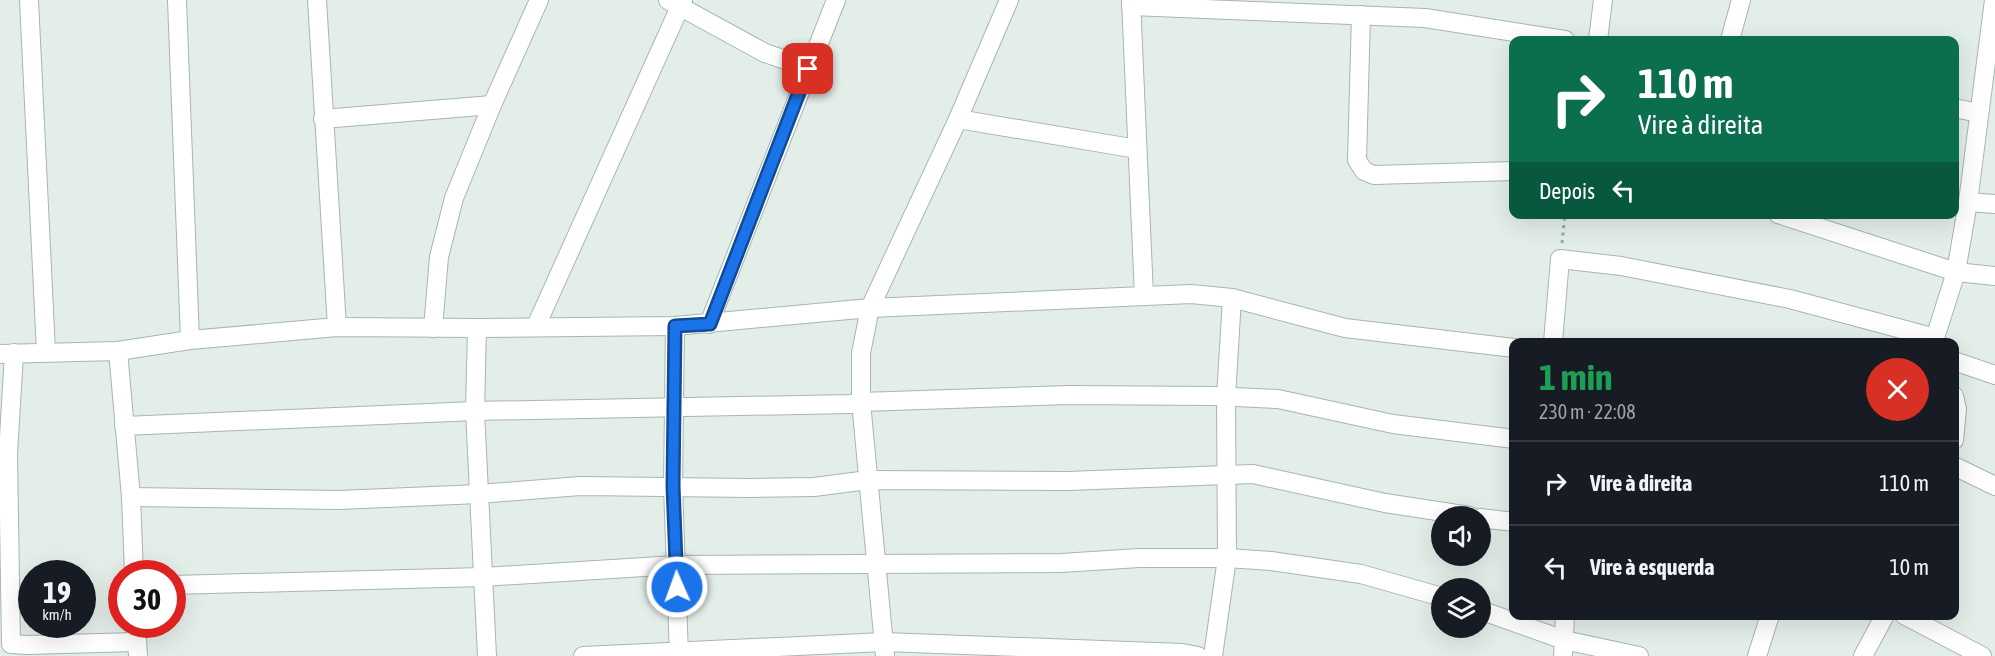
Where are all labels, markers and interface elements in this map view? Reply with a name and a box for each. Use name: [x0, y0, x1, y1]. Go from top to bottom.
pin: [782, 43, 833, 94]
icon: arrive: [791, 52, 824, 85]
text: 110 m: [1638, 59, 1733, 107]
icon: right: [1539, 60, 1617, 138]
text: Vire à direita: [1638, 109, 1763, 140]
icon: left: [1607, 174, 1640, 207]
text: Depois: [1539, 178, 1595, 204]
text: 1 min: [1539, 356, 1613, 398]
button: close: [1866, 358, 1929, 421]
text: 230 m · 22:08: [1539, 400, 1636, 423]
icon: right: [1539, 467, 1572, 500]
text: Vire à direita: [1590, 470, 1692, 496]
text: 110 m: [1879, 470, 1929, 496]
map controls: [1431, 506, 1491, 638]
button: sound: [1431, 506, 1491, 566]
icon: left: [1539, 551, 1572, 584]
text: Vire à esquerda: [1590, 554, 1715, 580]
text: 10 m: [1889, 554, 1929, 580]
position arrow: [645, 555, 709, 619]
speed limit sign: 30: [108, 560, 186, 638]
text: 19: [43, 575, 71, 609]
button: layers: [1431, 578, 1491, 638]
text: km/h: [42, 606, 72, 623]

